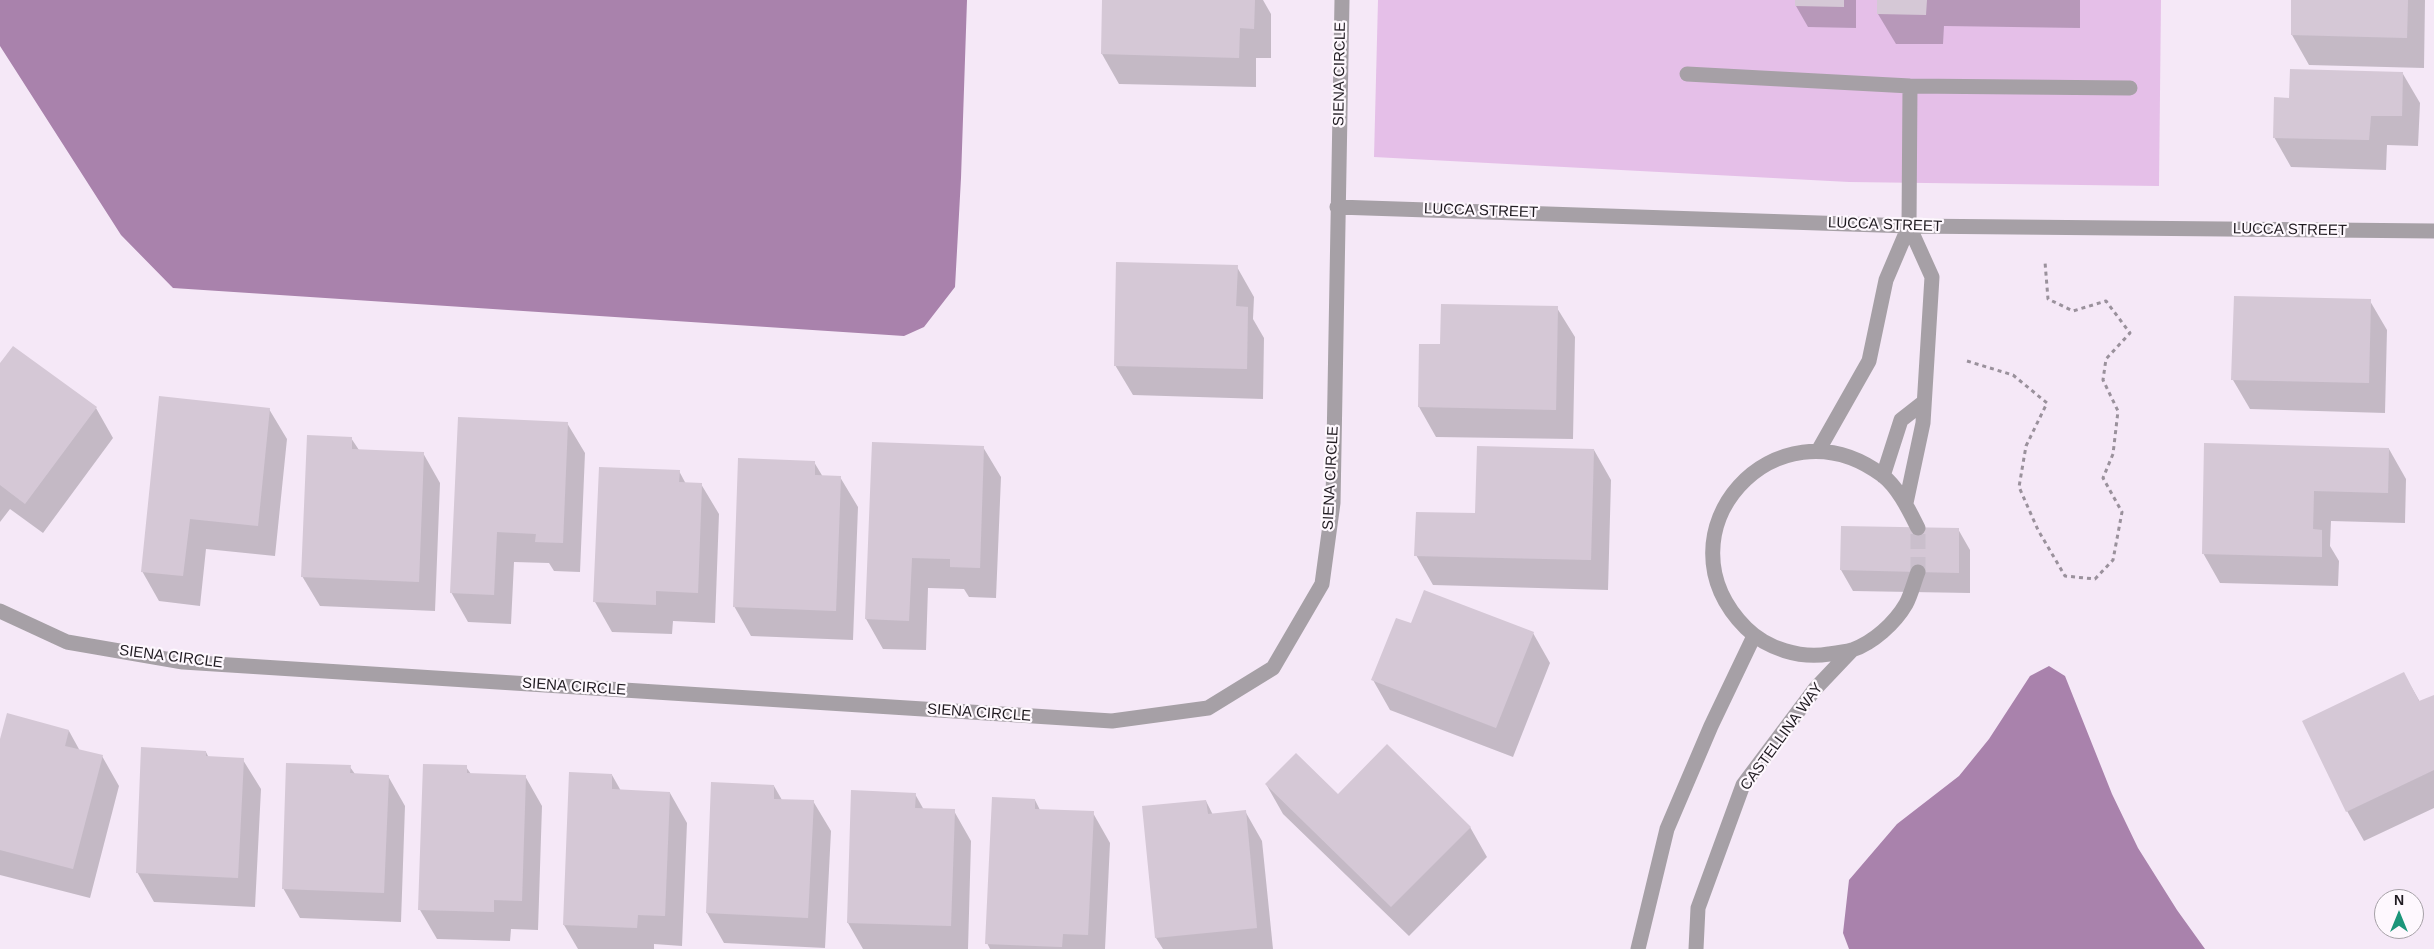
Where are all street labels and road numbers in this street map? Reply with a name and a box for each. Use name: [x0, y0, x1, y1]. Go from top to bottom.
street label: SIENA CIRCLE: [1330, 22, 1350, 126]
street label: LUCCA STREET: [1424, 200, 1538, 222]
street label: LUCCA STREET: [1828, 214, 1942, 236]
street label: LUCCA STREET: [2233, 220, 2347, 240]
street label: SIENA CIRCLE: [1319, 426, 1343, 530]
street label: SIENA CIRCLE: [118, 642, 224, 672]
street label: SIENA CIRCLE: [521, 674, 627, 700]
street label: CASTELLINA WAY: [1737, 680, 1827, 794]
street label: SIENA CIRCLE: [926, 700, 1032, 726]

